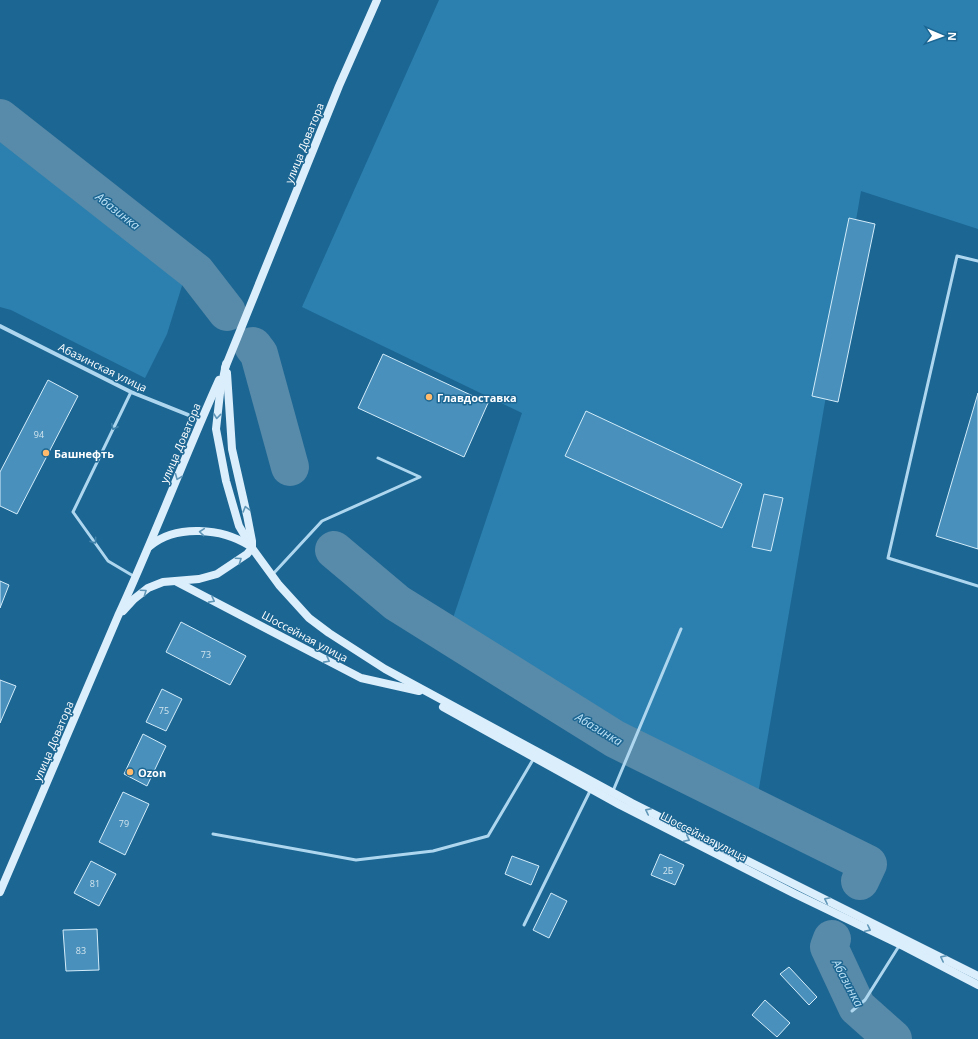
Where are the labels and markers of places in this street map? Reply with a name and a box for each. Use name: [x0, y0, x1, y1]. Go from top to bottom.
place label: Главдоставка: [437, 390, 517, 405]
marker: Главдоставка: [424, 392, 434, 402]
place label: Башнефть: [54, 446, 114, 461]
marker: Башнефть: [41, 448, 51, 458]
place label: Ozon: [138, 765, 166, 780]
marker: Ozon: [125, 767, 135, 777]

